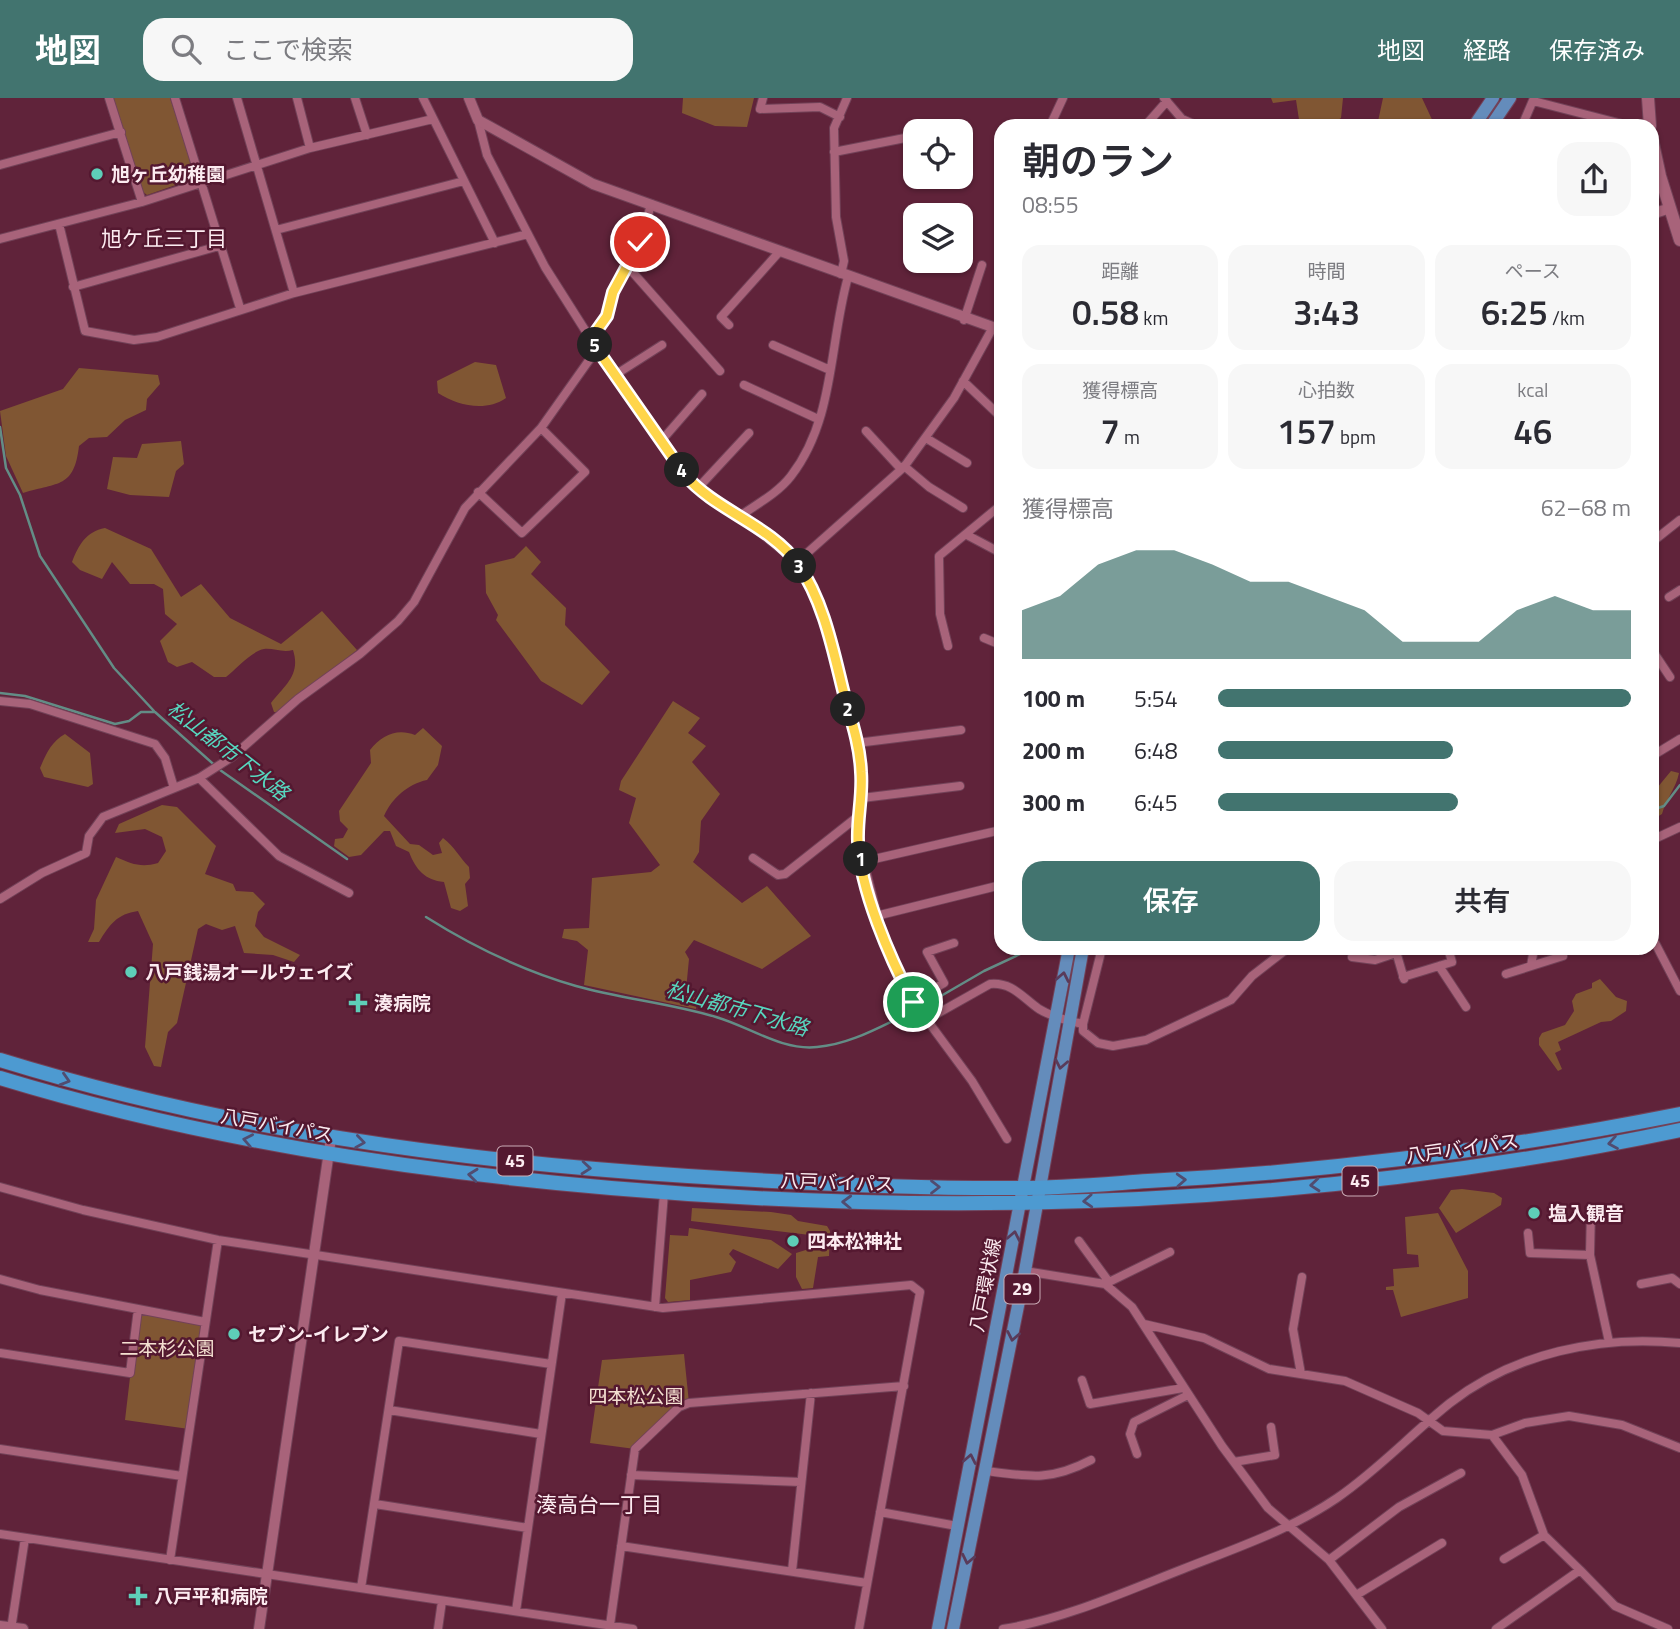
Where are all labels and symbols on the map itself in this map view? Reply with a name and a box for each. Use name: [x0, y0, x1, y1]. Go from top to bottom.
place label: 旭ヶ丘幼稚園: [111, 159, 225, 188]
marker: 旭ヶ丘幼稚園: [89, 166, 105, 182]
pin: [610, 212, 670, 272]
district label: 旭ケ丘三丁目: [101, 222, 227, 254]
pin: 5: [578, 328, 612, 362]
pin: 4: [664, 452, 700, 488]
pin: 3: [782, 548, 816, 584]
water label: 松山都市下水路: [161, 692, 298, 809]
pin: 2: [830, 692, 866, 726]
pin: 1: [844, 842, 878, 876]
place label: 八戸銭湯オールウェイズ: [145, 957, 353, 986]
marker: 八戸銭湯オールウェイズ: [123, 964, 139, 980]
one-way arrow: [1055, 971, 1070, 983]
water label: 松山都市下水路: [662, 972, 814, 1044]
pin: [883, 972, 943, 1032]
place label: 湊病院: [374, 988, 431, 1017]
marker: 湊病院: [348, 993, 368, 1013]
one-way arrow: [1055, 1058, 1070, 1070]
one-way arrow: [59, 1071, 71, 1086]
street label: 八戸バイパス: [219, 1100, 336, 1149]
street label: 八戸バイパス: [1404, 1125, 1520, 1170]
one-way arrow: [242, 1134, 254, 1149]
one-way arrow: [354, 1134, 365, 1149]
one-way arrow: [1607, 1135, 1619, 1150]
road number: 45: [498, 1146, 532, 1176]
one-way arrow: [580, 1160, 591, 1175]
street label: 八戸バイパス: [780, 1165, 894, 1198]
road number: 45: [1342, 1166, 1378, 1196]
one-way arrow: [467, 1168, 478, 1183]
one-way arrow: [1176, 1172, 1187, 1187]
one-way arrow: [1309, 1178, 1321, 1193]
one-way arrow: [930, 1180, 941, 1195]
one-way arrow: [841, 1194, 851, 1210]
one-way arrow: [1082, 1194, 1093, 1209]
place label: 塩入観音: [1548, 1198, 1624, 1227]
marker: 塩入観音: [1526, 1205, 1542, 1221]
place label: 四本松神社: [807, 1226, 902, 1255]
one-way arrow: [1006, 1230, 1021, 1242]
marker: 四本松神社: [785, 1233, 801, 1249]
street label: 八戸環状線: [961, 1236, 1008, 1334]
road number: 29: [1004, 1274, 1040, 1304]
place label: セブン-イレブン: [248, 1319, 389, 1348]
marker: セブン-イレブン: [226, 1326, 242, 1342]
one-way arrow: [1006, 1330, 1021, 1342]
park label: 二本杉公園: [119, 1333, 215, 1362]
park label: 四本松公園: [588, 1381, 684, 1410]
one-way arrow: [962, 1453, 977, 1465]
district label: 湊高台一丁目: [536, 1488, 662, 1520]
one-way arrow: [961, 1553, 976, 1565]
place label: 八戸平和病院: [154, 1581, 268, 1610]
marker: 八戸平和病院: [128, 1586, 148, 1606]

